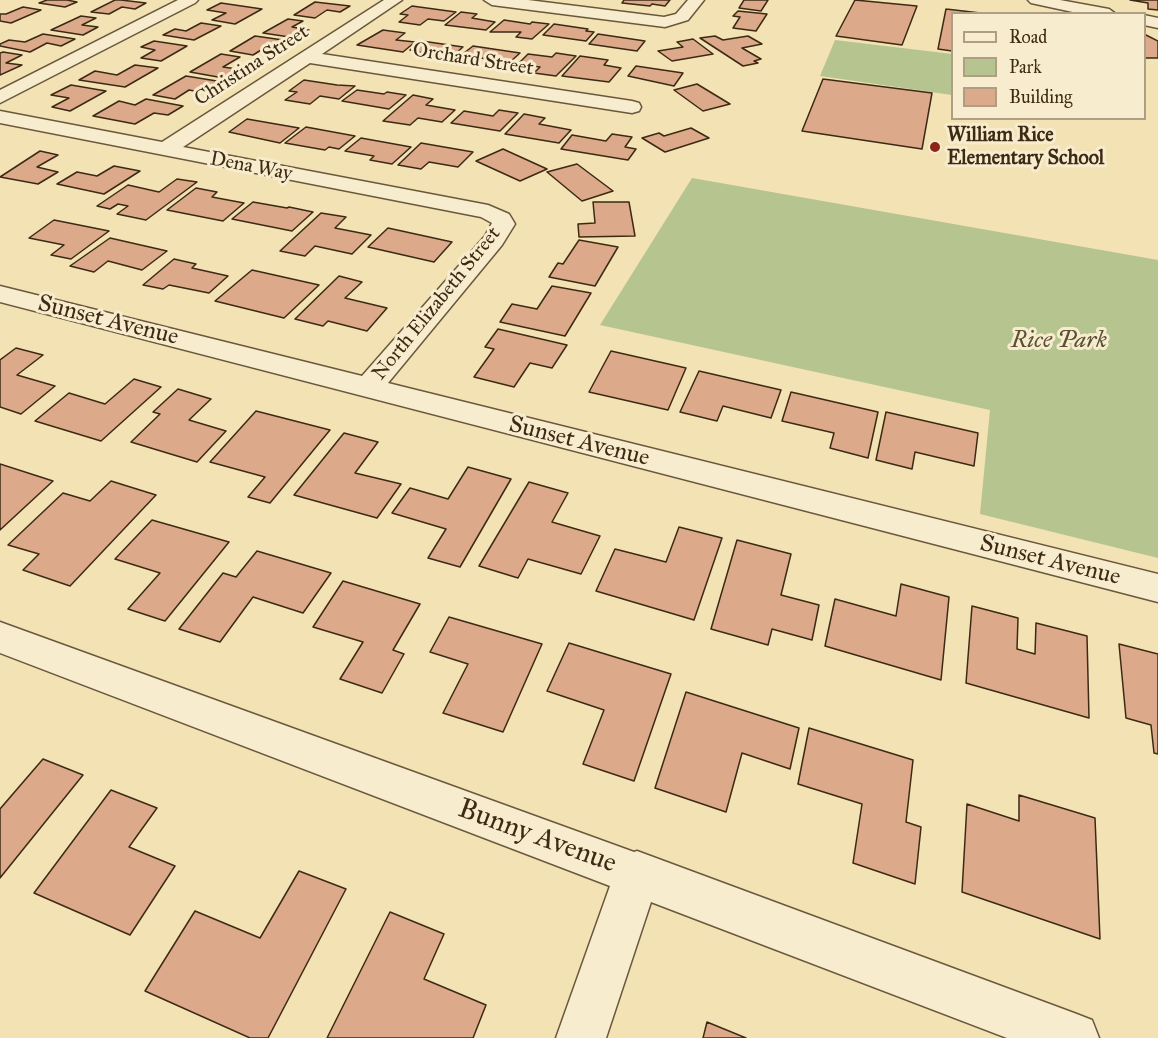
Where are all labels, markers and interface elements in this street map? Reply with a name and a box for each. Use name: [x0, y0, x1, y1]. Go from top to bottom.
legend: [951, 12, 1146, 120]
street label: Christina Street: [191, 20, 313, 112]
text: Road: [1009, 26, 1047, 48]
street label: Orchard Street: [411, 39, 535, 81]
text: Park: [1009, 56, 1042, 78]
text: Building: [1009, 86, 1072, 108]
place label: William Rice Elementary School: [947, 124, 1104, 171]
marker: William Rice Elementary School: [928, 140, 942, 154]
street label: Dena Way: [208, 147, 294, 187]
street label: North Elizabeth Street: [368, 223, 506, 385]
street label: Sunset Avenue: [35, 290, 181, 352]
park label: Rice Park: [1011, 327, 1107, 355]
street label: Sunset Avenue: [506, 411, 652, 473]
street label: Sunset Avenue: [977, 530, 1123, 592]
street label: Bunny Avenue: [453, 793, 621, 881]

